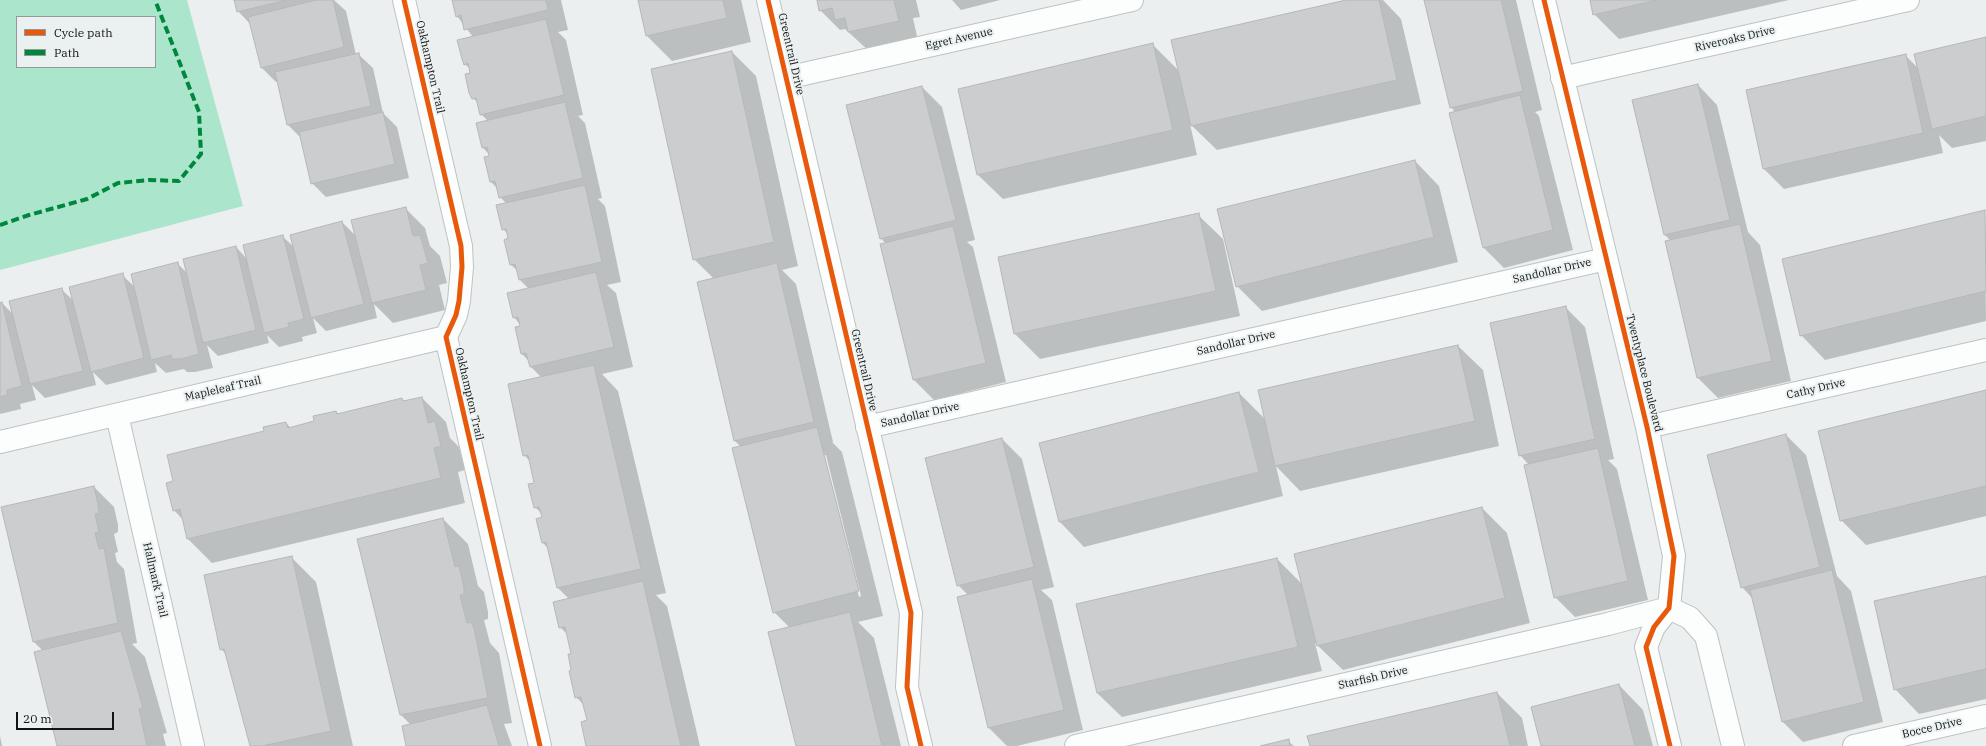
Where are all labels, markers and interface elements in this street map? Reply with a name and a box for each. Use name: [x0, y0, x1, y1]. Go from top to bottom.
street label: Greentrail Drive: [775, 12, 807, 96]
legend: [16, 16, 156, 68]
street label: Oakhampton Trail: [413, 19, 447, 115]
street label: Riveroaks Drive: [1694, 23, 1776, 55]
text: Cycle path: [54, 25, 113, 40]
street label: Egret Avenue: [924, 25, 994, 53]
text: Path: [54, 45, 79, 60]
street label: Sandollar Drive: [1511, 256, 1593, 286]
street label: Twentyplace Boulevard: [1623, 313, 1665, 433]
street label: Greentrail Drive: [848, 328, 880, 412]
street label: Sandollar Drive: [1195, 328, 1277, 358]
street label: Oakhampton Trail: [452, 346, 486, 442]
street label: Mapleleaf Trail: [184, 374, 262, 404]
street label: Cathy Drive: [1785, 376, 1847, 402]
street label: Sandollar Drive: [879, 400, 961, 430]
street label: Hallmark Trail: [140, 541, 170, 619]
street label: Starfish Drive: [1337, 664, 1409, 692]
scale bar: [18, 704, 116, 730]
text: 20 m: [23, 711, 52, 726]
street label: Bocce Drive: [1901, 715, 1963, 741]

